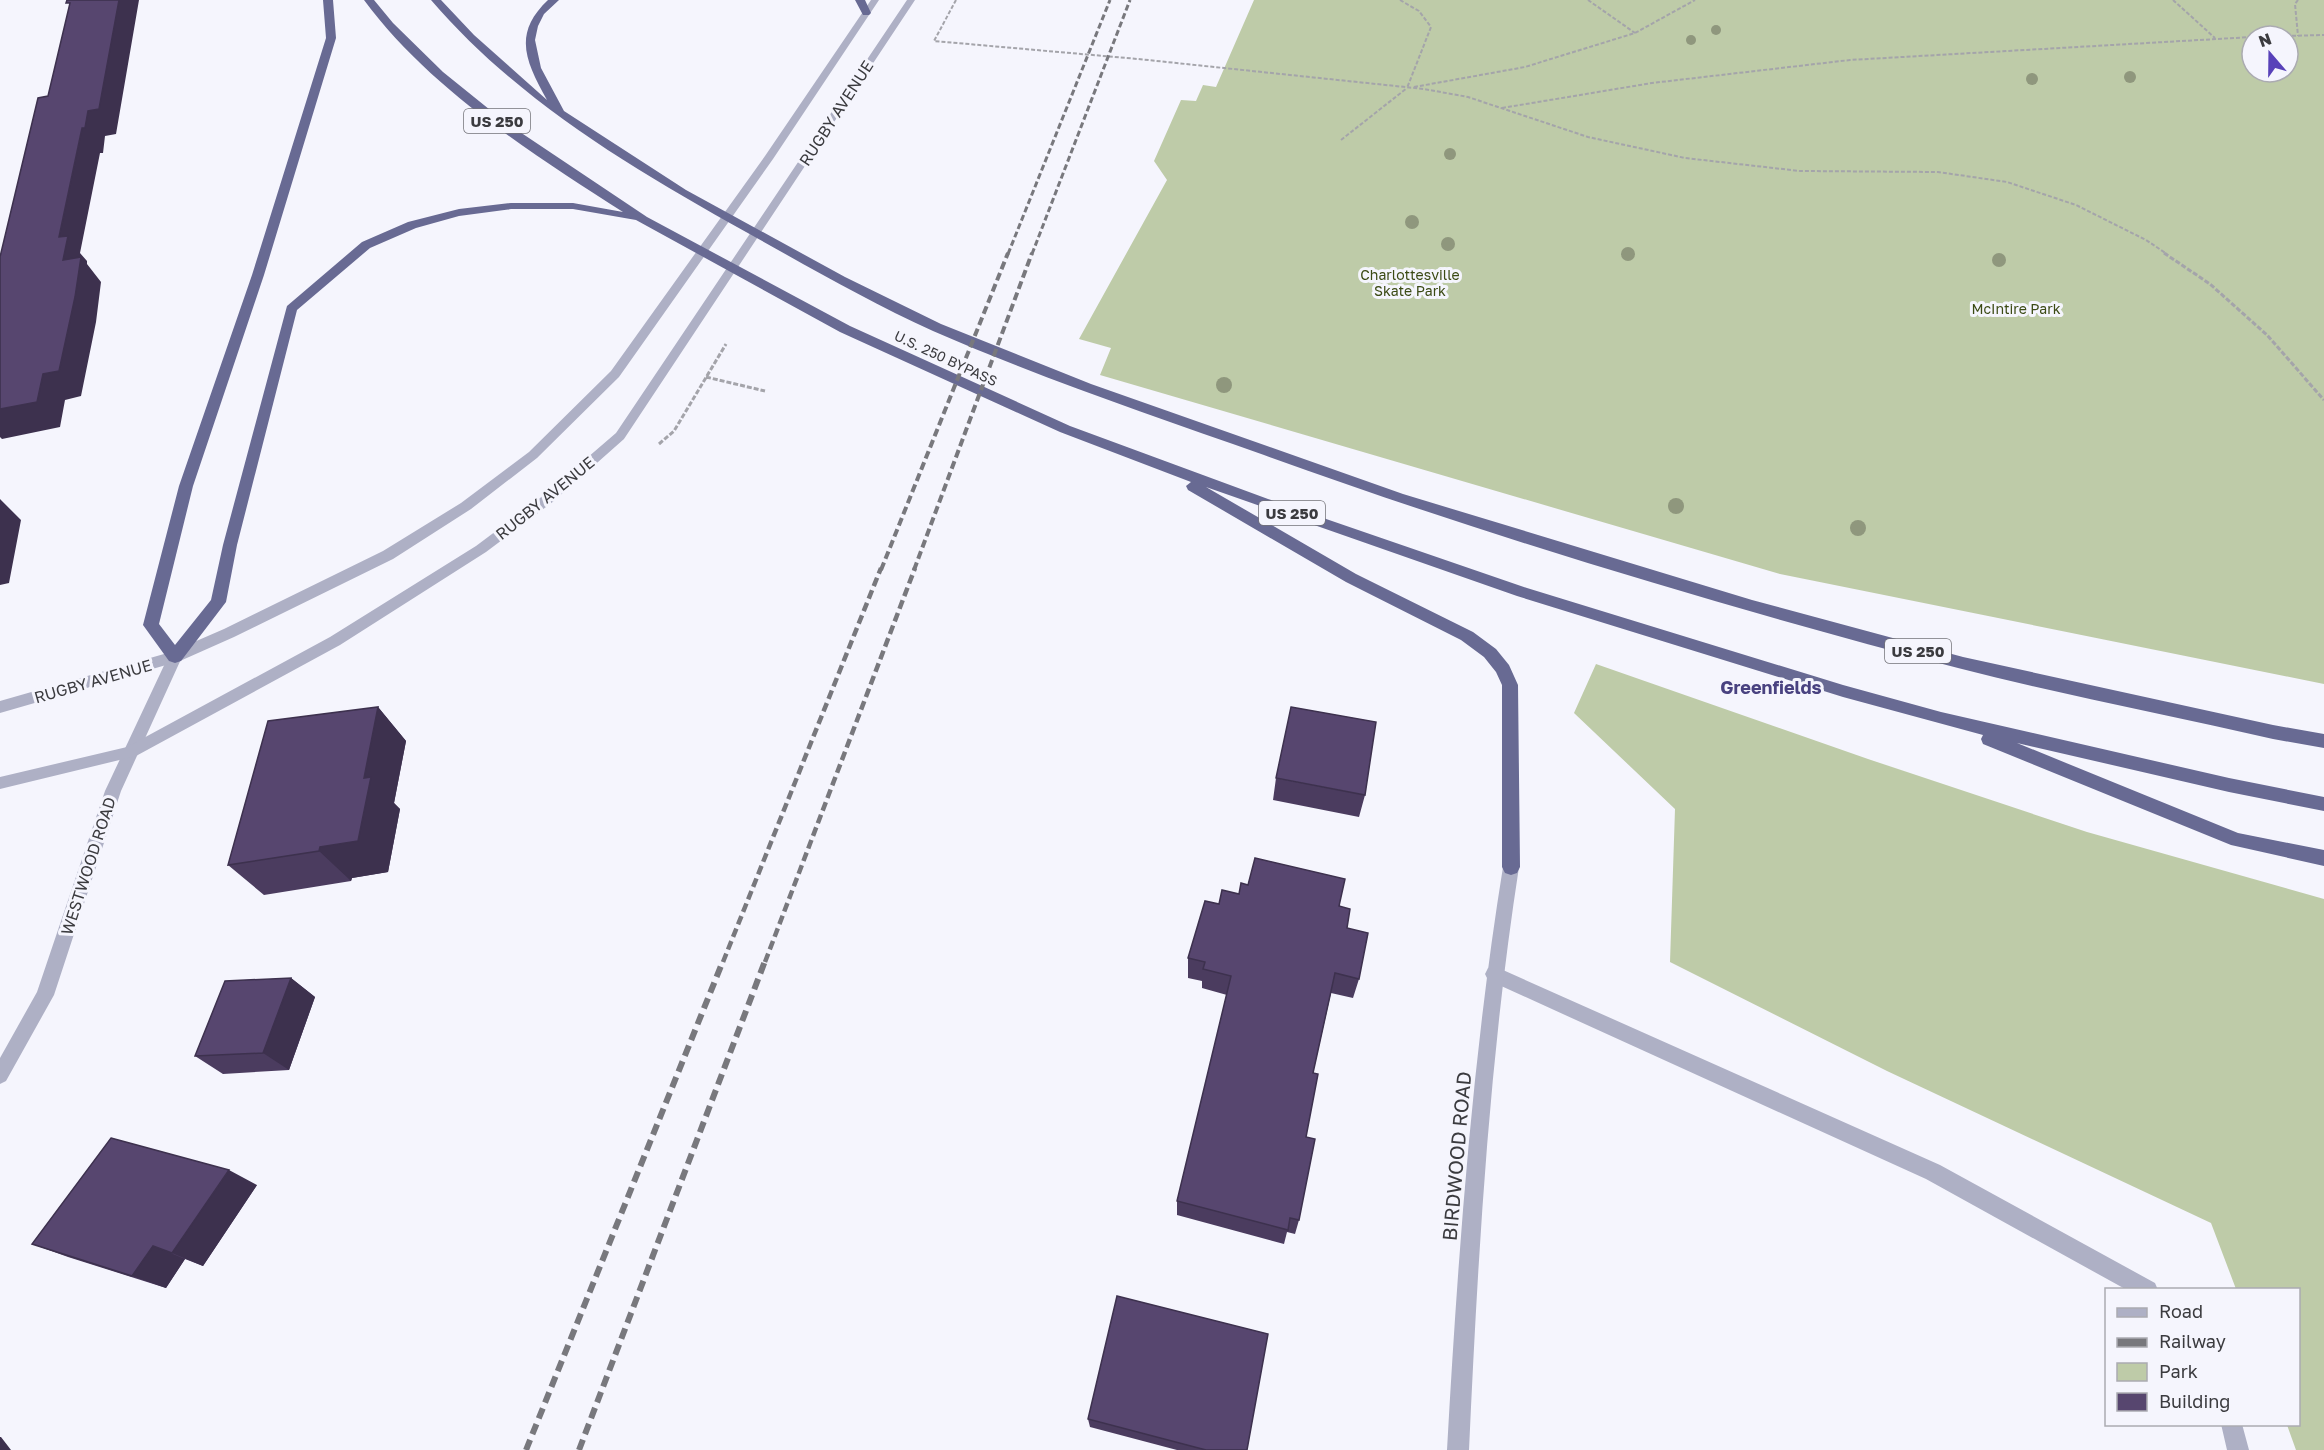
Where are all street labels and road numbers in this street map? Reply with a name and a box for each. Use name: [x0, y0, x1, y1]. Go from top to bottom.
street label: RUGBY AVENUE: [795, 57, 877, 169]
road number: US 250: [464, 109, 530, 133]
street label: U.S. 250 BYPASS: [892, 327, 1000, 389]
street label: RUGBY AVENUE: [492, 452, 598, 544]
road number: US 250: [1259, 501, 1325, 525]
road number: US 250: [1885, 639, 1951, 663]
street label: RUGBY AVENUE: [32, 655, 154, 707]
street label: WESTWOOD ROAD: [56, 794, 120, 938]
street label: BIRDWOOD ROAD: [1437, 1070, 1475, 1242]

